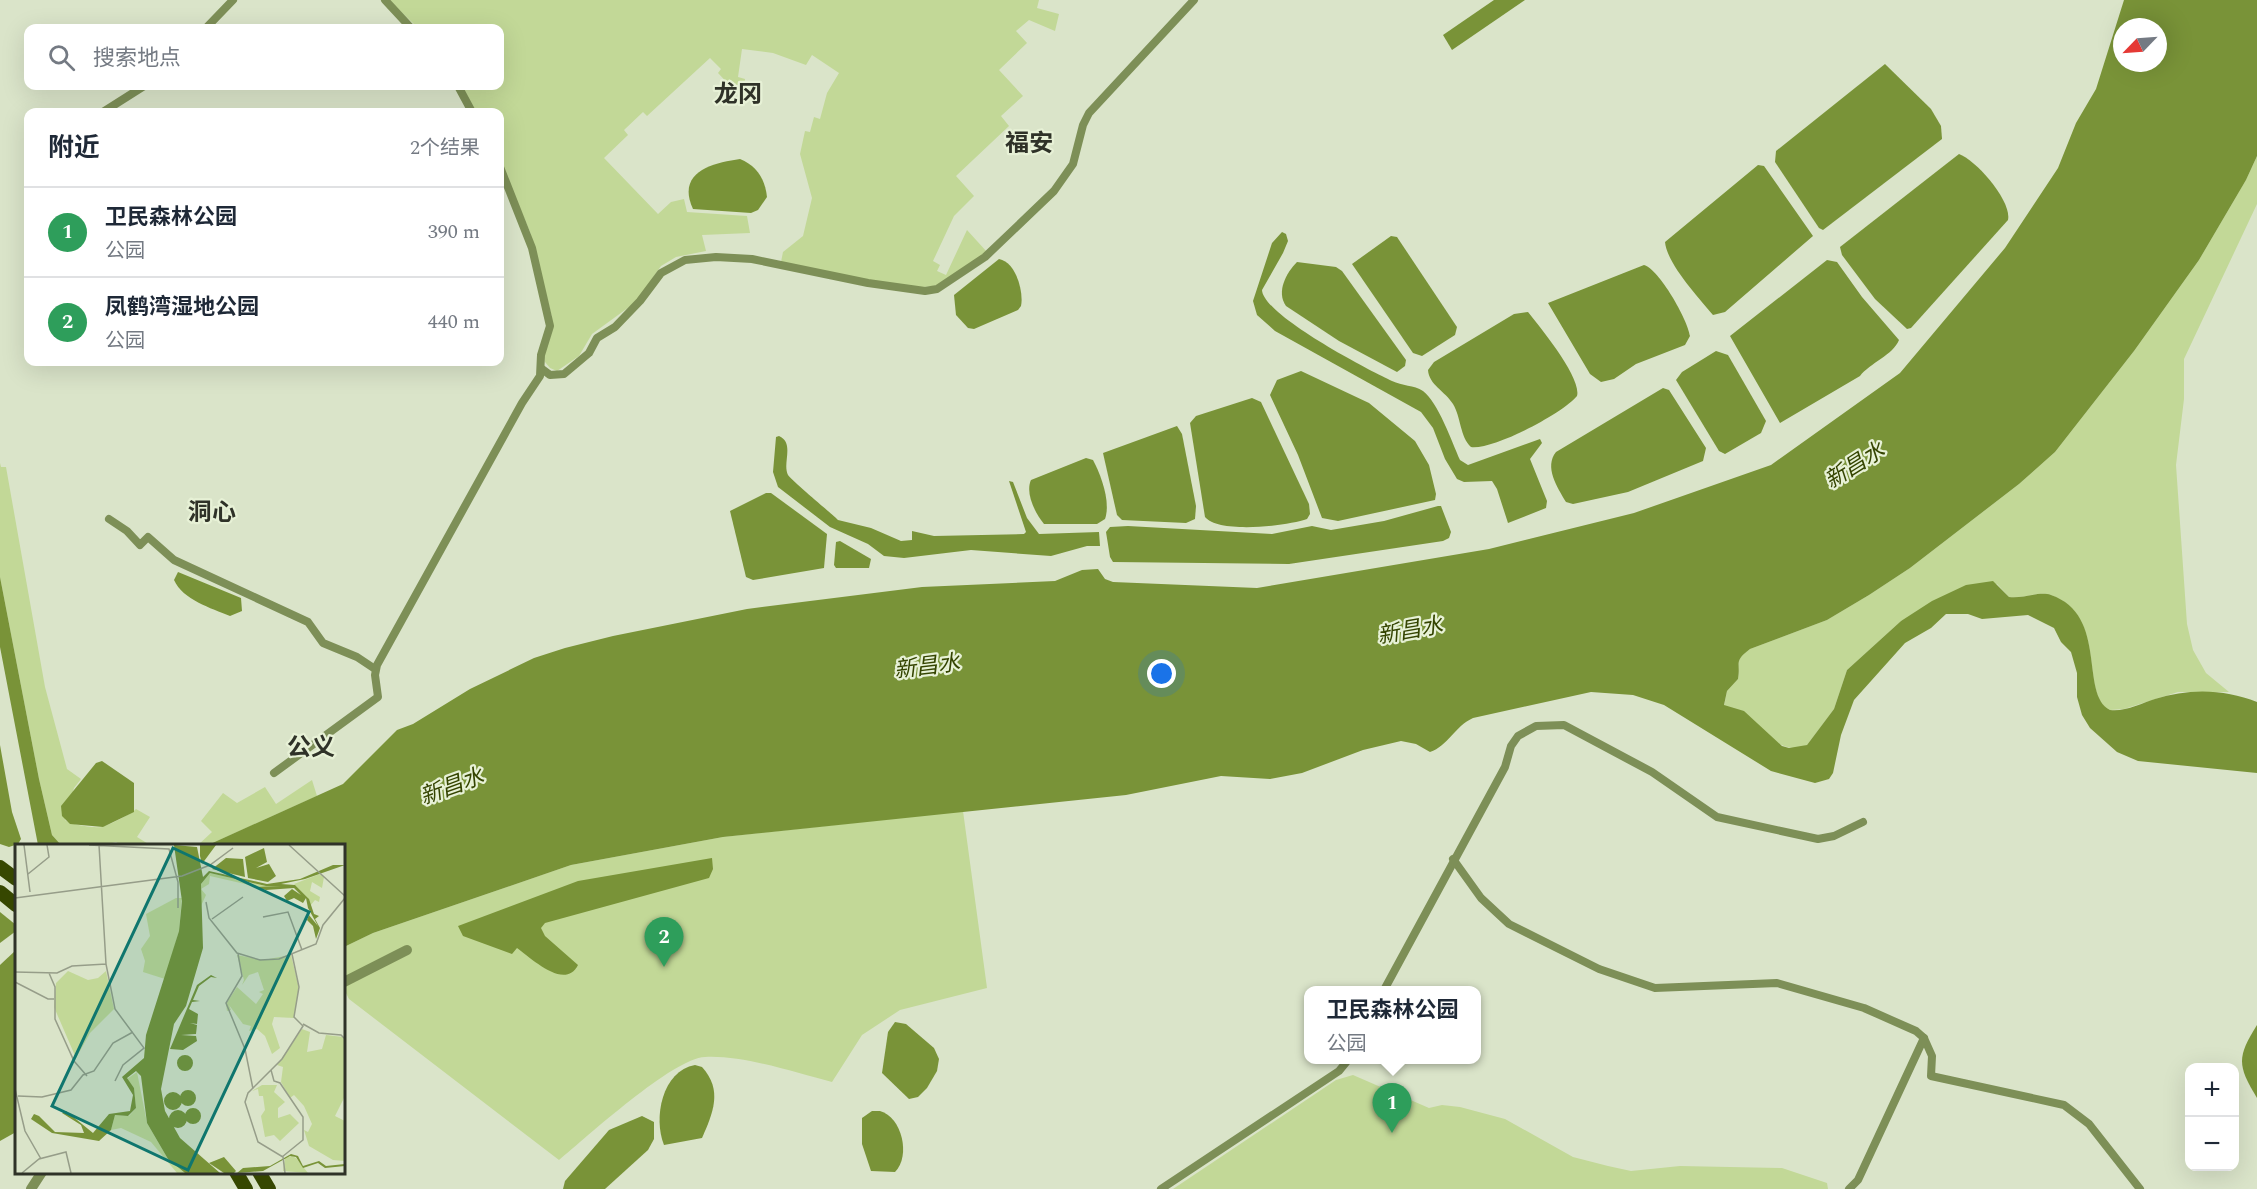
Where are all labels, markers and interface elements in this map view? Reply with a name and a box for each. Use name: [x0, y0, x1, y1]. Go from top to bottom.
north arrow: [2113, 18, 2167, 72]
search box: [24, 24, 504, 90]
icon: search: [45, 41, 78, 74]
text: 搜索地点: [93, 42, 181, 75]
district label: 龙冈: [714, 77, 762, 113]
district label: 福安: [1005, 126, 1053, 162]
text: 附近: [48, 128, 100, 168]
text: 2个结果: [410, 133, 480, 163]
text: 卫民森林公园: [105, 201, 237, 234]
text: 1: [62, 217, 73, 247]
text: 390 m: [428, 217, 480, 247]
text: 公园: [105, 236, 145, 266]
text: 凤鹤湾湿地公园: [105, 291, 259, 324]
text: 2: [62, 307, 73, 337]
text: 440 m: [428, 307, 480, 337]
text: 公园: [105, 326, 145, 356]
water label: 新昌水: [1818, 434, 1893, 497]
district label: 洞心: [188, 495, 236, 531]
water label: 新昌水: [1375, 609, 1446, 653]
water label: 新昌水: [892, 646, 963, 687]
your location: [1147, 659, 1176, 688]
district label: 公义: [287, 730, 335, 766]
water label: 新昌水: [415, 760, 490, 814]
inset map: [15, 844, 345, 1174]
pin: 2: [644, 918, 684, 967]
popup: [1304, 986, 1481, 1064]
text: 卫民森林公园: [1326, 994, 1459, 1027]
text: 公园: [1326, 1029, 1366, 1059]
map controls: [2185, 1063, 2239, 1171]
button: +: [2185, 1063, 2239, 1117]
pin: 1: [1372, 1084, 1412, 1133]
button: −: [2185, 1117, 2239, 1171]

